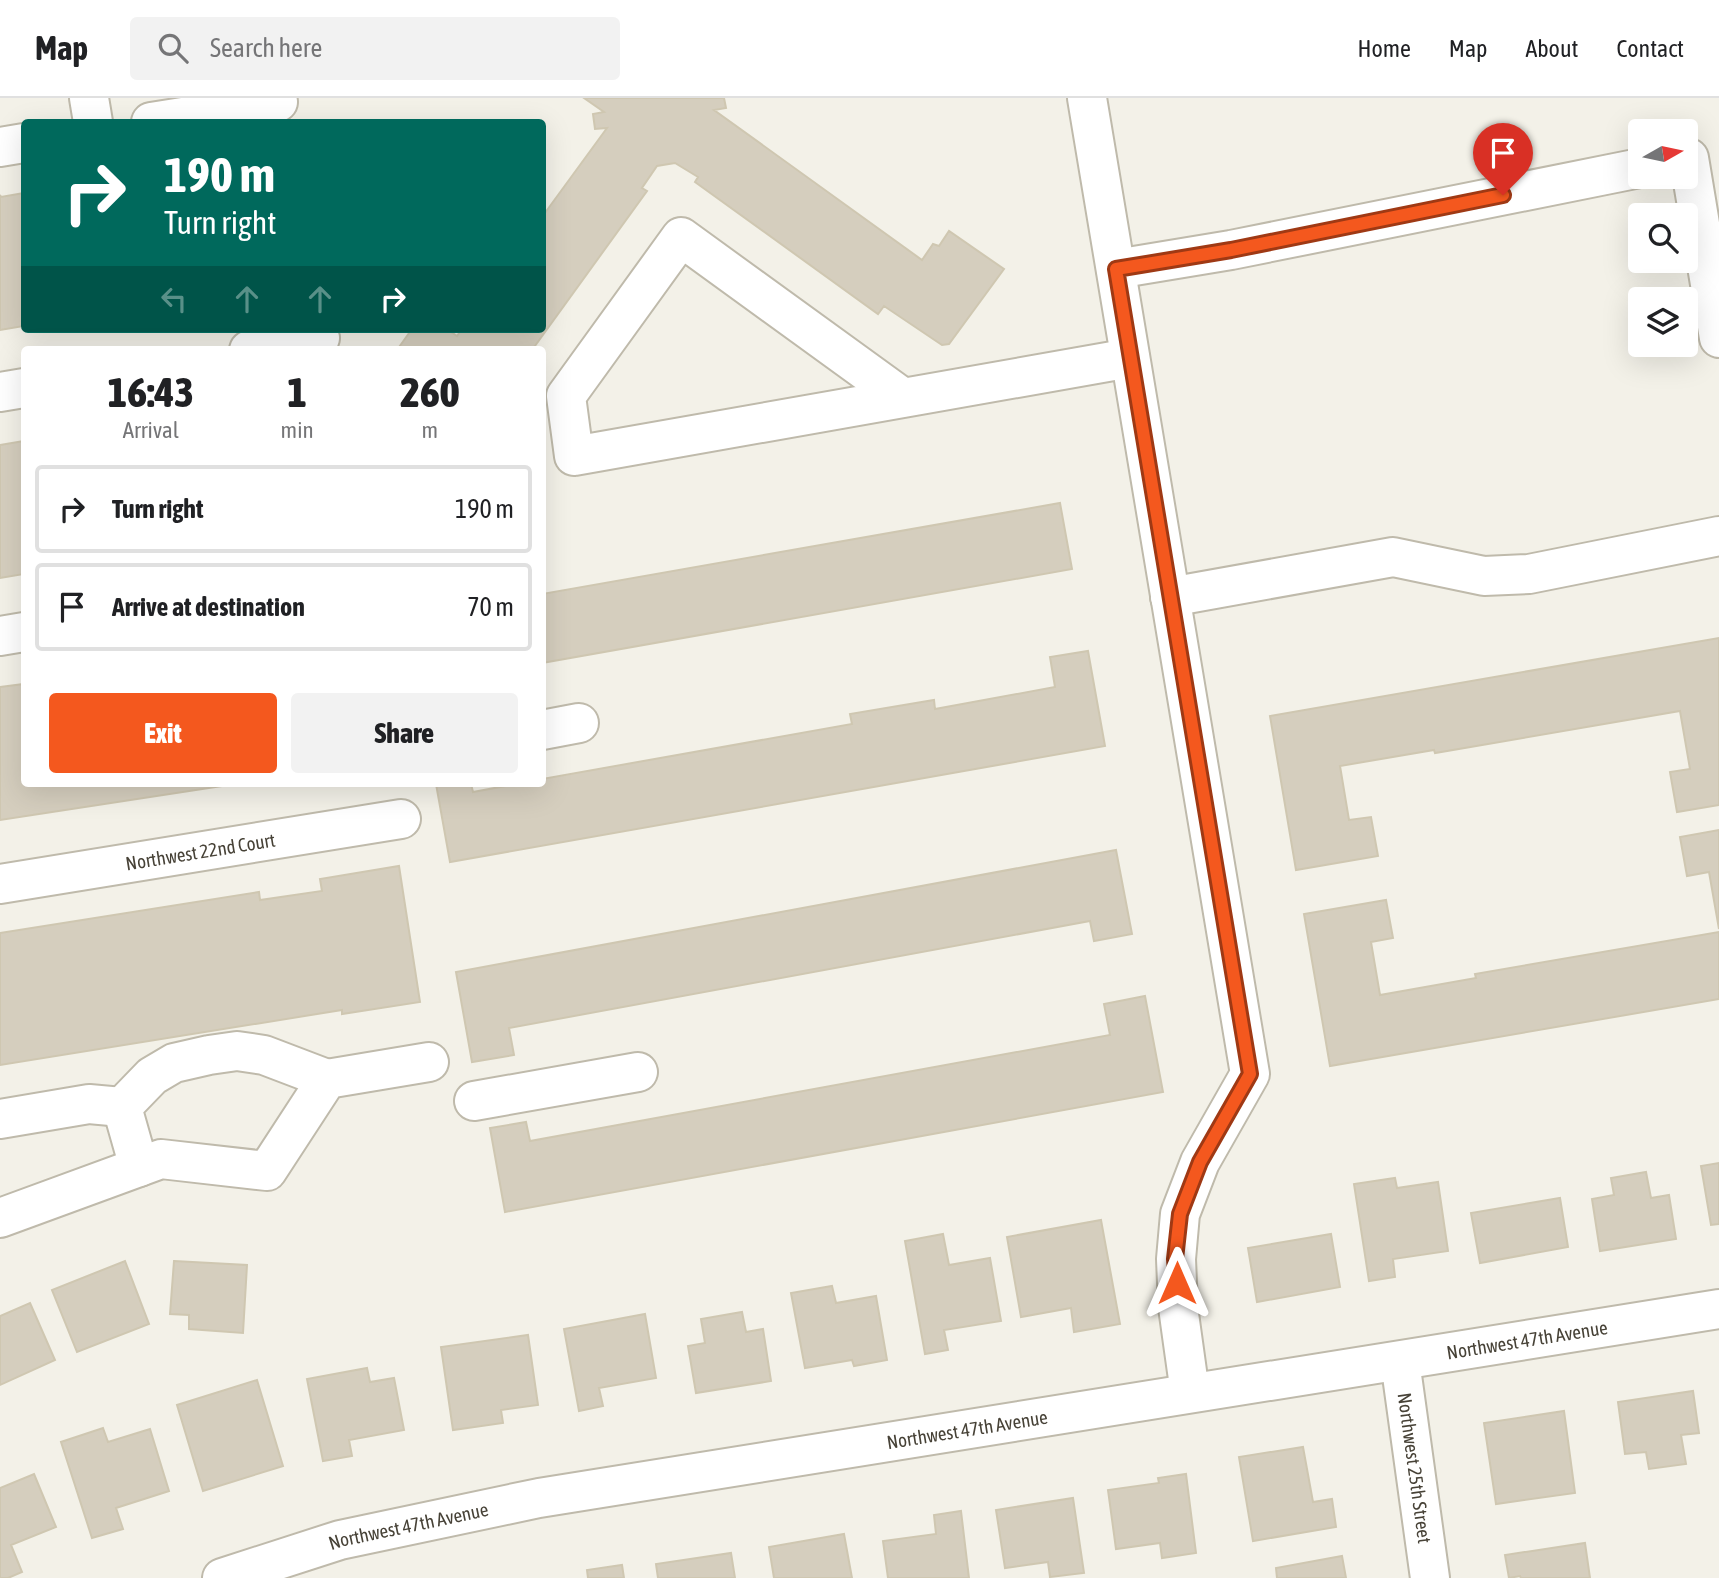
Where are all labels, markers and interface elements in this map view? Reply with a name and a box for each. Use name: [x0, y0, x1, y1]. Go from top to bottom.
search box: [130, 17, 620, 80]
text: Map: [35, 29, 88, 67]
icon: search: [154, 29, 192, 67]
text: Search here: [210, 33, 322, 63]
text: Home: [1357, 35, 1411, 62]
text: Map: [1449, 35, 1487, 62]
text: About: [1525, 35, 1578, 62]
text: Contact: [1616, 35, 1684, 62]
north arrow: [1628, 119, 1698, 189]
map controls: [1628, 119, 1698, 357]
pin: [1473, 123, 1533, 195]
icon: arrive: [1484, 134, 1522, 172]
text: 190 m: [164, 146, 275, 202]
icon: right: [49, 147, 140, 238]
button: search: [1628, 203, 1698, 273]
text: Turn right: [164, 204, 277, 241]
icon: left: [155, 280, 193, 318]
icon: ahead: [228, 280, 266, 318]
icon: ahead: [301, 280, 339, 318]
icon: right: [374, 280, 412, 318]
button: layers: [1628, 287, 1698, 357]
text: 16:43: [108, 368, 194, 416]
text: 1: [287, 368, 307, 416]
text: 260: [400, 368, 459, 416]
text: Arrival: [123, 417, 179, 443]
text: min: [281, 417, 314, 443]
text: m: [422, 417, 438, 443]
icon: right: [53, 490, 91, 528]
text: Turn right: [112, 494, 203, 524]
text: 190 m: [455, 494, 514, 524]
icon: arrive: [53, 588, 91, 626]
text: Arrive at destination: [112, 592, 305, 622]
text: 70 m: [467, 592, 514, 622]
button: Exit: [49, 693, 277, 773]
button: Share: [291, 693, 518, 773]
street label: Northwest 22nd Court: [124, 829, 277, 874]
position arrow: [1140, 1246, 1214, 1320]
street label: Northwest 47th Avenue: [1445, 1316, 1609, 1363]
street label: Northwest 25th Street: [1393, 1391, 1436, 1545]
street label: Northwest 47th Avenue: [885, 1406, 1049, 1453]
street label: Northwest 47th Avenue: [326, 1498, 490, 1554]

